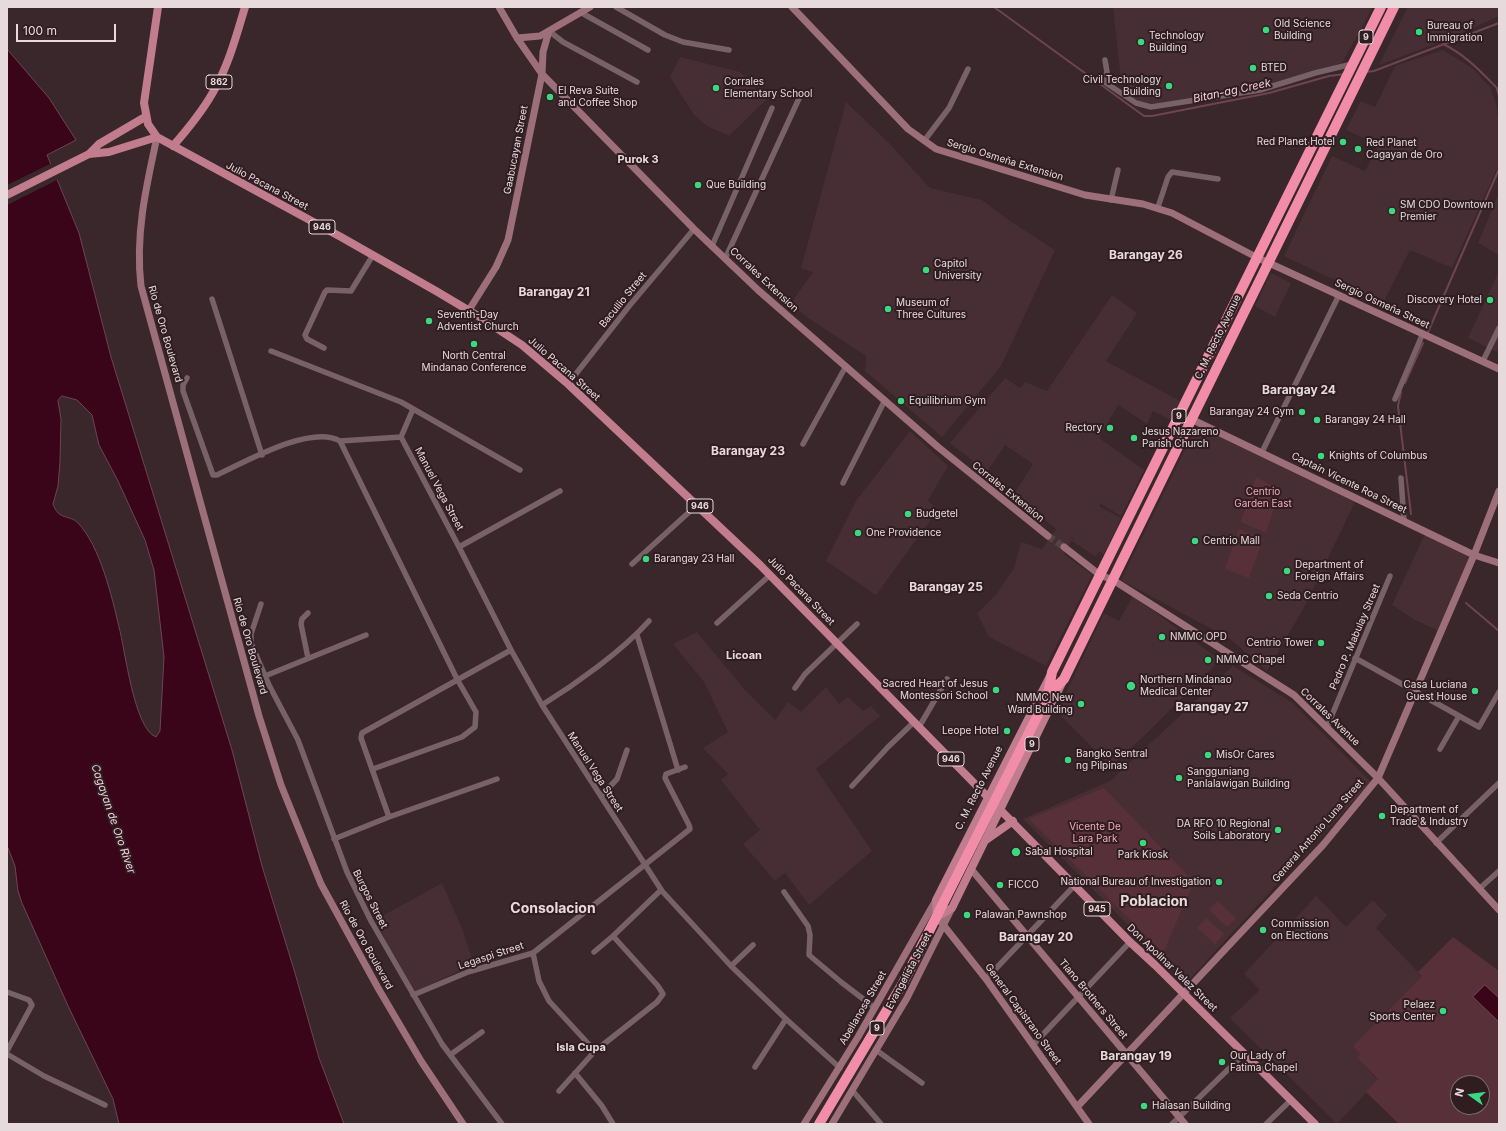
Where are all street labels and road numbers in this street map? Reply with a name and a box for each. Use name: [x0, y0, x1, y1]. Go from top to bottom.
road number: 9: [1359, 30, 1373, 44]
road number: 862: [206, 75, 232, 89]
street label: Gaabucayan Street: [502, 105, 530, 195]
street label: Sergio Osmeña Extension: [945, 137, 1065, 183]
street label: Julio Pacana Street: [224, 159, 310, 213]
road number: 946: [309, 220, 335, 234]
street label: Corrales Extension: [727, 245, 801, 315]
street label: Bacullio Street: [597, 270, 649, 330]
street label: Sergio Osmeña Street: [1333, 277, 1431, 331]
street label: Rio de Oro Boulevard: [145, 284, 185, 384]
street label: C. M. Recto Avenue: [1192, 293, 1244, 381]
street label: Julio Pacana Street: [526, 335, 602, 403]
road number: 9: [1172, 409, 1186, 423]
street label: Manuel Vega Street: [412, 445, 466, 533]
street label: Captain Vicente Roa Street: [1289, 450, 1409, 516]
street label: Corrales Extension: [970, 459, 1046, 525]
road number: 946: [687, 499, 713, 513]
street label: Julio Pacana Street: [765, 554, 837, 628]
street label: Pedro P. Mabulay Street: [1327, 582, 1383, 692]
street label: Rio de Oro Boulevard: [230, 596, 270, 696]
street label: Corrales Avenue: [1298, 686, 1362, 748]
street label: Manuel Vega Street: [565, 730, 625, 814]
road number: 9: [1025, 737, 1039, 751]
street label: C. M. Recto Avenue: [953, 744, 1005, 832]
road number: 946: [938, 752, 964, 766]
street label: General Antonio Luna Street: [1270, 777, 1366, 885]
street label: Burgos Street: [350, 868, 390, 930]
street label: Rio de Oro Boulevard: [337, 898, 395, 992]
road number: 945: [1084, 902, 1110, 916]
street label: Don Apolinar Velez Street: [1124, 922, 1220, 1014]
street label: Evangelista Street: [884, 931, 934, 1011]
street label: Legaspi Street: [457, 940, 525, 972]
street label: Tiano Brothers Street: [1056, 957, 1130, 1041]
street label: General Capistrano Street: [982, 961, 1064, 1067]
street label: Abellanosa Street: [837, 969, 889, 1047]
road number: 9: [870, 1021, 884, 1035]

